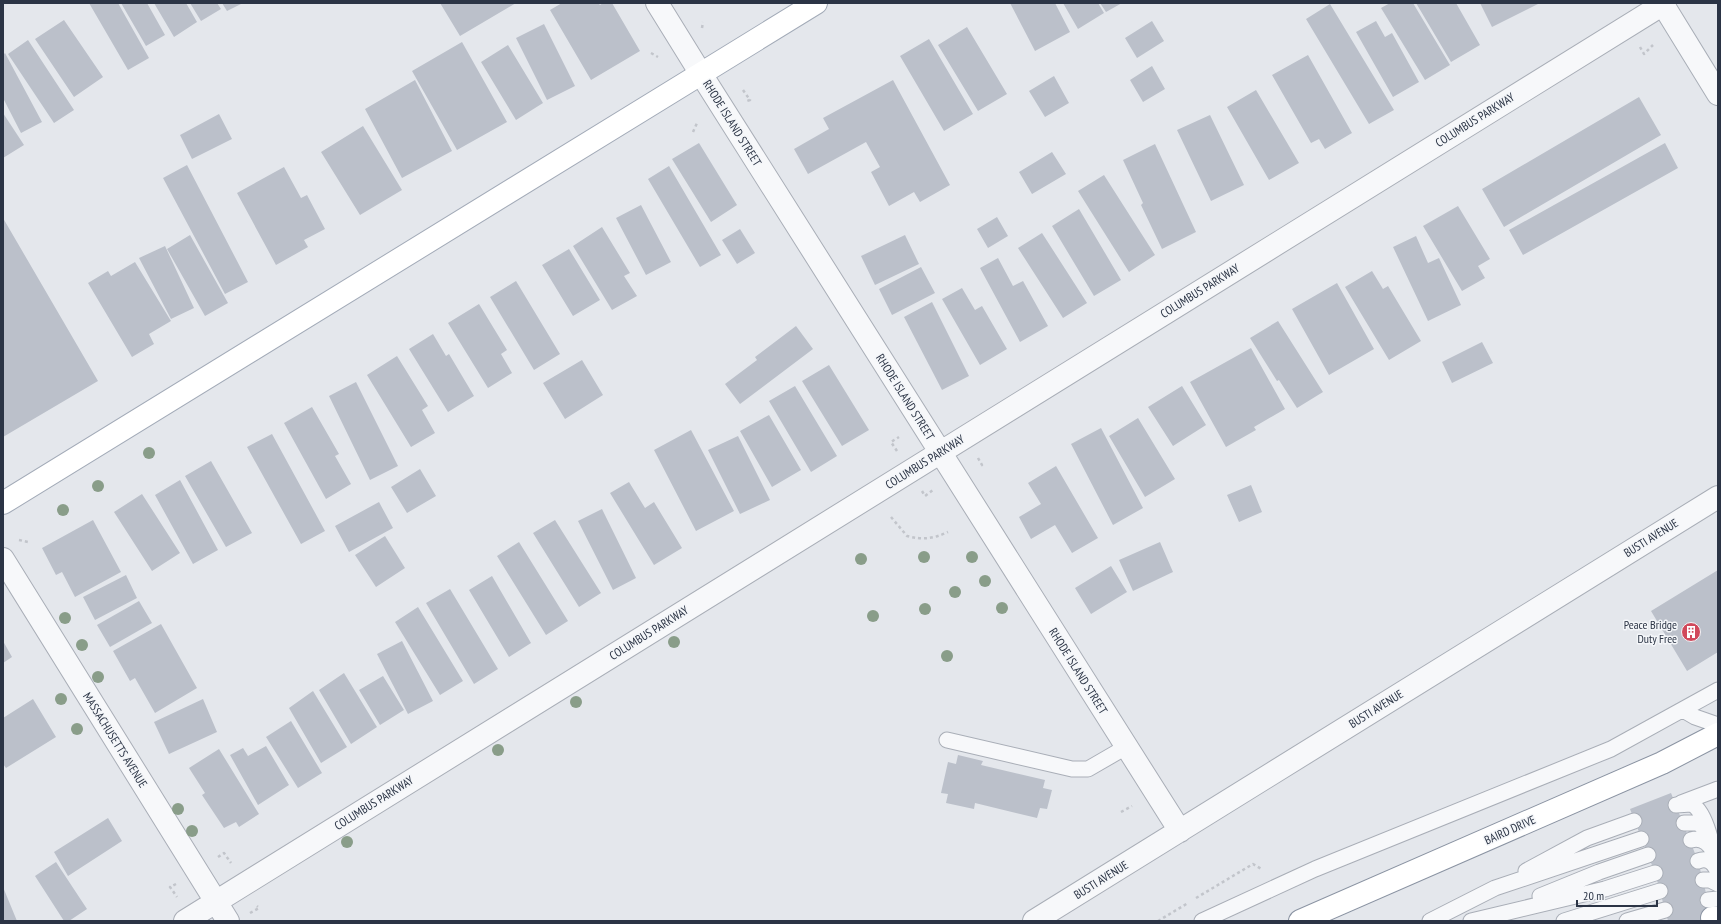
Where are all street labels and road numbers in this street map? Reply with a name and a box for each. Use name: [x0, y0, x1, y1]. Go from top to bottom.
street label: RHODE ISLAND STREET: [700, 77, 765, 169]
street label: COLUMBUS PARKWAY: [1432, 89, 1518, 150]
street label: COLUMBUS PARKWAY: [1157, 260, 1243, 321]
street label: RHODE ISLAND STREET: [873, 351, 938, 443]
street label: COLUMBUS PARKWAY: [882, 431, 968, 492]
street label: BUSTI AVENUE: [1621, 515, 1681, 560]
street label: COLUMBUS PARKWAY: [606, 602, 692, 663]
street label: RHODE ISLAND STREET: [1046, 625, 1111, 717]
street label: BUSTI AVENUE: [1346, 686, 1406, 731]
street label: MASSACHUSETTS AVENUE: [80, 689, 151, 790]
street label: COLUMBUS PARKWAY: [331, 772, 417, 833]
street label: BAIRD DRIVE: [1482, 812, 1538, 847]
street label: BUSTI AVENUE: [1071, 857, 1131, 902]

